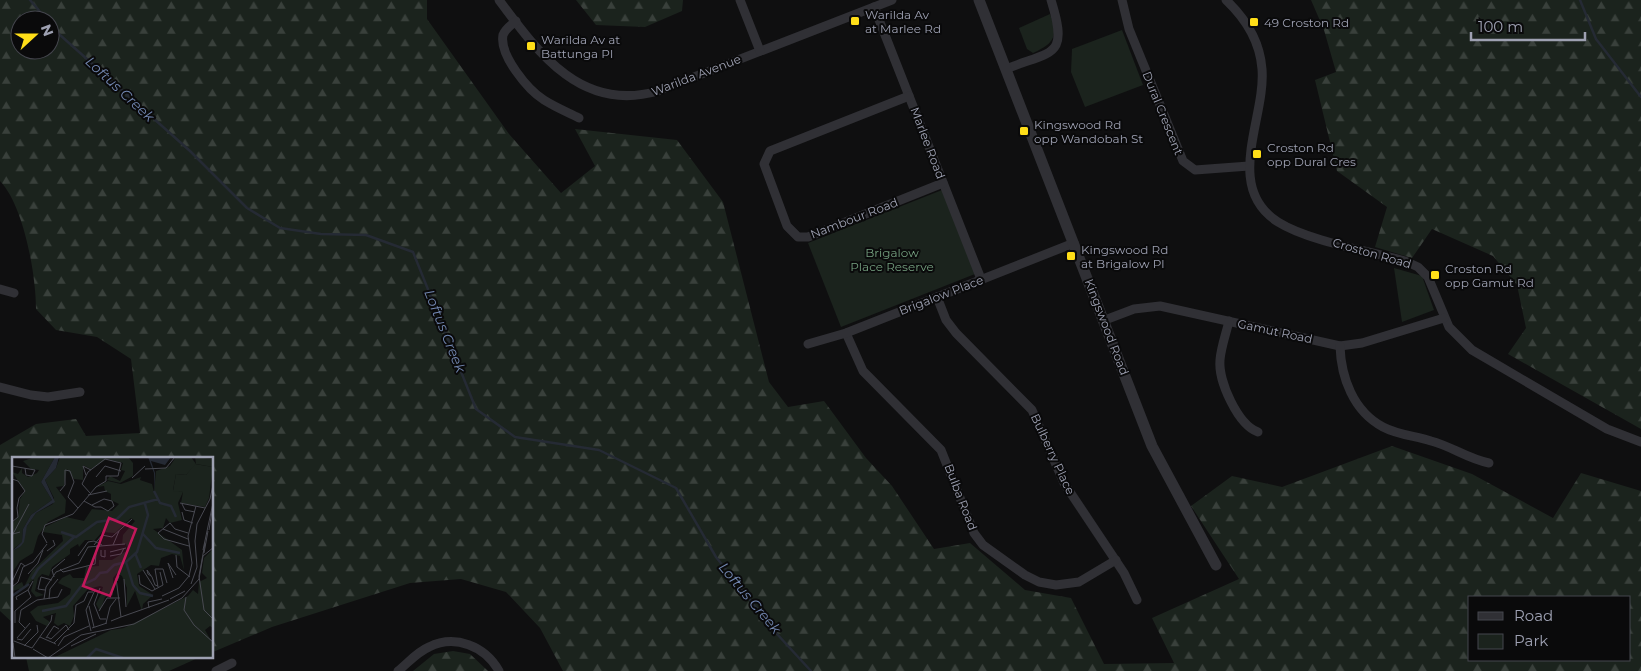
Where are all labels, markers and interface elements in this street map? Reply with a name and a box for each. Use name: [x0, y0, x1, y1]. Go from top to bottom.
place label: Warilda Av at Marlee Rd: [865, 7, 941, 36]
north arrow: [10, 10, 60, 60]
scale bar: [1471, 10, 1585, 42]
marker: Warilda Av at Marlee Rd: [849, 15, 861, 27]
place label: 49 Croston Rd: [1264, 15, 1349, 30]
marker: 49 Croston Rd: [1248, 16, 1260, 28]
text: 100 m: [1478, 17, 1523, 36]
text: N: [37, 22, 58, 39]
place label: Warilda Av at Battunga Pl: [541, 32, 620, 61]
marker: Warilda Av at Battunga Pl: [525, 40, 537, 52]
street label: Warilda Avenue: [649, 51, 743, 99]
water label: Loftus Creek: [82, 52, 159, 126]
street label: Dural Crescent: [1139, 69, 1187, 157]
street label: Marlee Road: [907, 105, 949, 181]
place label: Kingswood Rd opp Wandobah St: [1034, 117, 1143, 146]
marker: Kingswood Rd opp Wandobah St: [1018, 125, 1030, 137]
place label: Croston Rd opp Dural Cres: [1267, 140, 1356, 169]
marker: Croston Rd opp Dural Cres: [1251, 148, 1263, 160]
street label: Nambour Road: [808, 194, 900, 242]
street label: Croston Road: [1331, 235, 1413, 271]
place label: Kingswood Rd at Brigalow Pl: [1081, 242, 1168, 271]
park label: Brigalow Place Reserve: [850, 245, 934, 274]
marker: Kingswood Rd at Brigalow Pl: [1065, 250, 1077, 262]
place label: Croston Rd opp Gamut Rd: [1445, 261, 1534, 290]
marker: Croston Rd opp Gamut Rd: [1429, 269, 1441, 281]
street label: Brigalow Place: [897, 272, 985, 318]
street label: Kingswood Road: [1082, 277, 1132, 377]
water label: Loftus Creek: [420, 287, 470, 376]
street label: Gamut Road: [1236, 316, 1314, 346]
street label: Bulberry Place: [1028, 411, 1078, 497]
inset map: [12, 457, 214, 658]
street label: Bulba Road: [941, 462, 981, 532]
water label: Loftus Creek: [715, 559, 786, 638]
legend: [1468, 596, 1631, 661]
text: Road: [1514, 606, 1553, 625]
text: Park: [1514, 631, 1548, 650]

